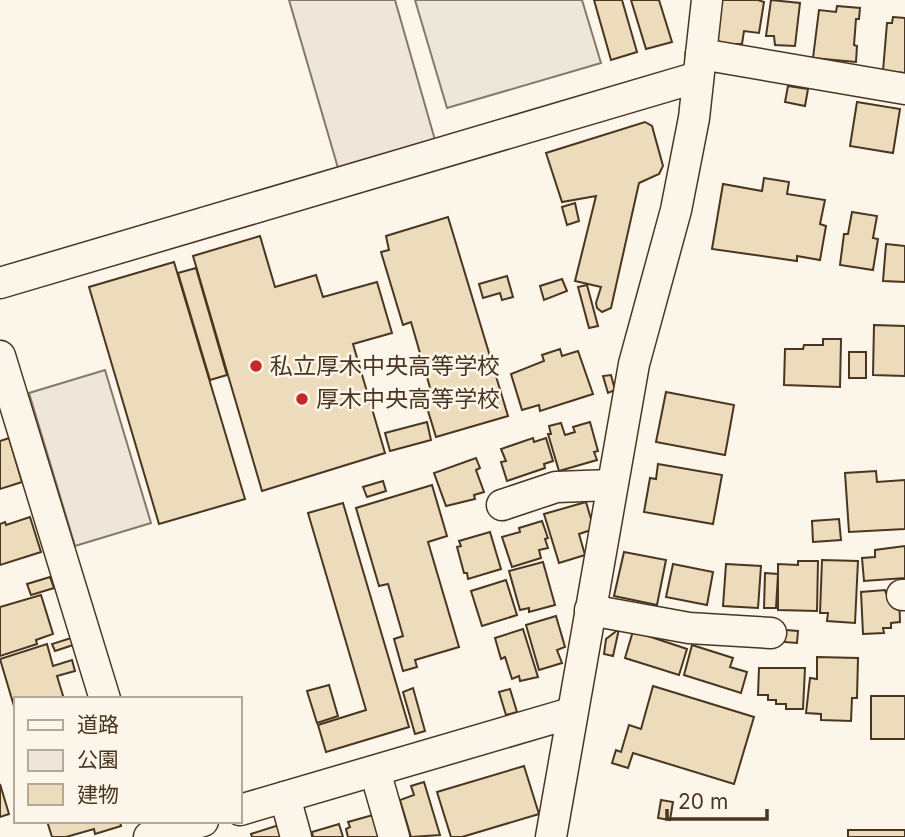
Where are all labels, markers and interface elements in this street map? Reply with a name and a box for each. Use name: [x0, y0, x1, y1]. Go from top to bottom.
place label: 私立厚木中央高等学校: [270, 352, 500, 380]
marker: 私立厚木中央高等学校: [248, 358, 264, 374]
place label: 厚木中央高等学校: [316, 385, 500, 413]
marker: 厚木中央高等学校: [294, 391, 310, 407]
legend: [14, 697, 242, 823]
text: 道路: [77, 712, 119, 737]
text: 公園: [77, 747, 119, 772]
scale bar: [667, 778, 767, 822]
text: 建物: [77, 782, 119, 807]
text: 20 m: [678, 789, 728, 814]

